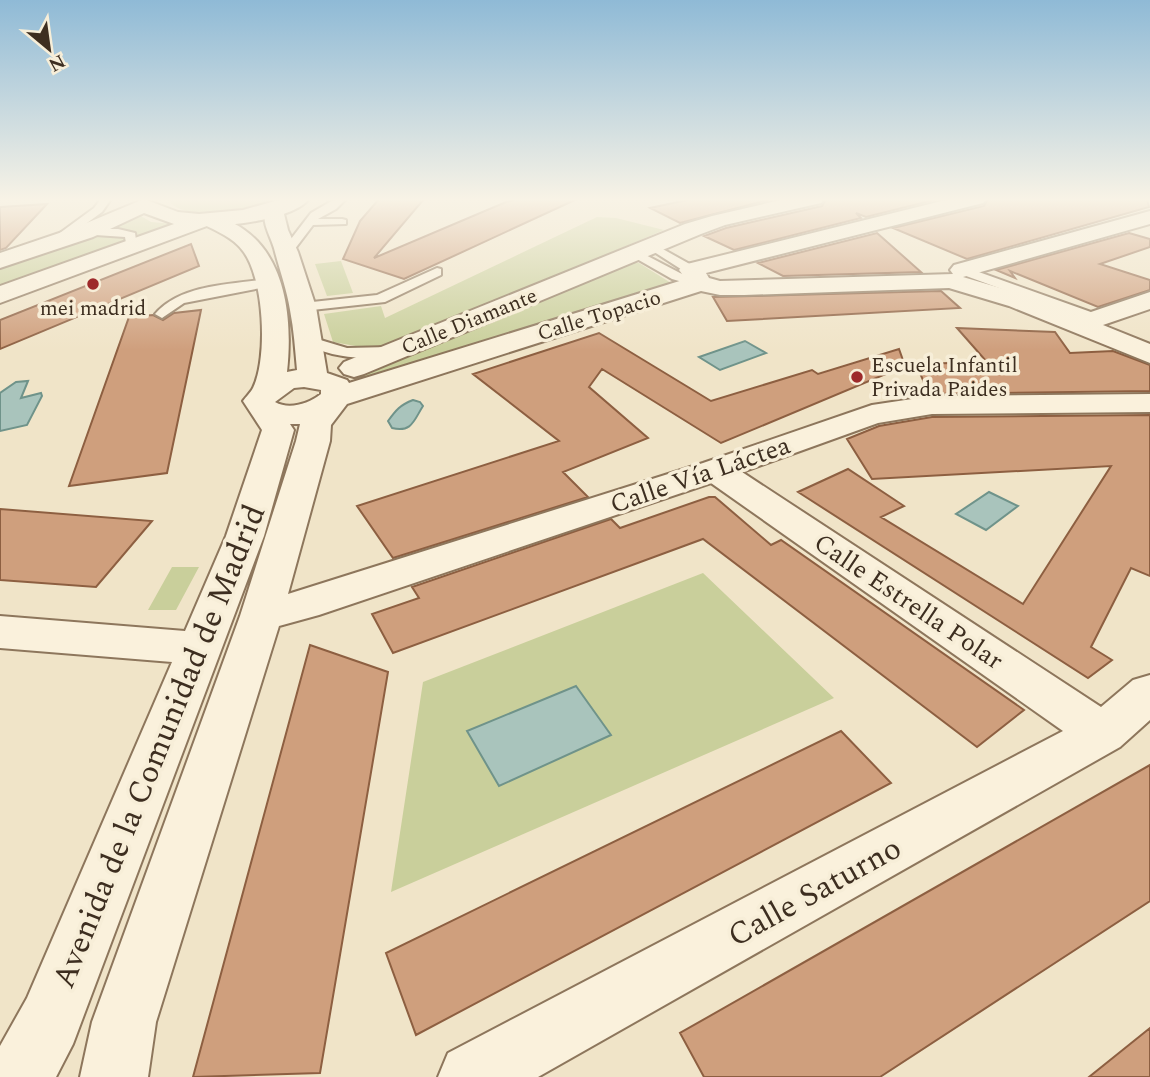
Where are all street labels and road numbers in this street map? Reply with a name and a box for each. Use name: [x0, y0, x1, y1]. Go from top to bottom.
street label: Calle Diamante: [396, 280, 542, 364]
street label: Calle Topacio: [533, 282, 665, 350]
street label: Calle Vía Láctea: [605, 425, 796, 525]
street label: Avenida de la Comunidad de Madrid: [40, 497, 279, 996]
street label: Calle Estrella Polar: [805, 523, 1011, 680]
street label: Calle Saturno: [719, 824, 911, 960]

